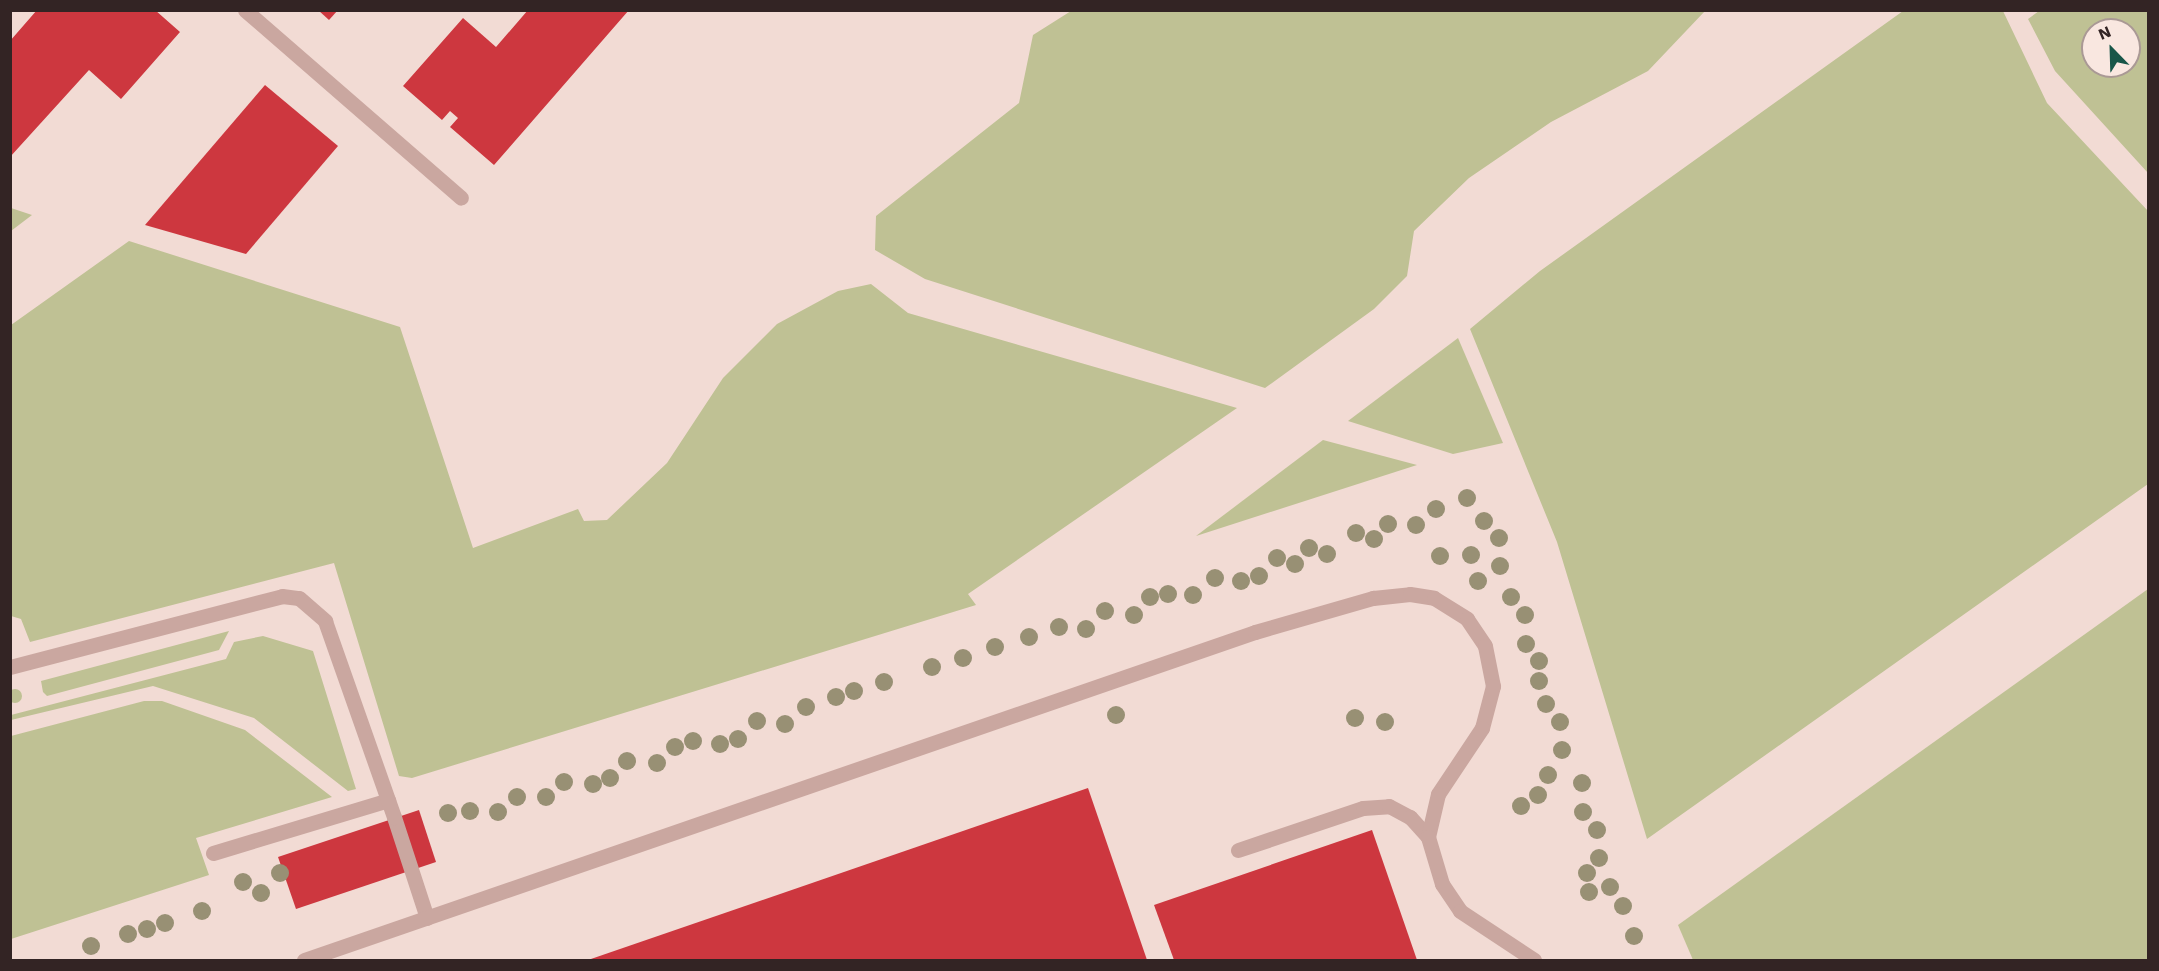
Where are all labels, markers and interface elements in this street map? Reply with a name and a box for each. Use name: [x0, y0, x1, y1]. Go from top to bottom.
north arrow: [2081, 18, 2141, 78]
text: N: [2095, 22, 2114, 44]

